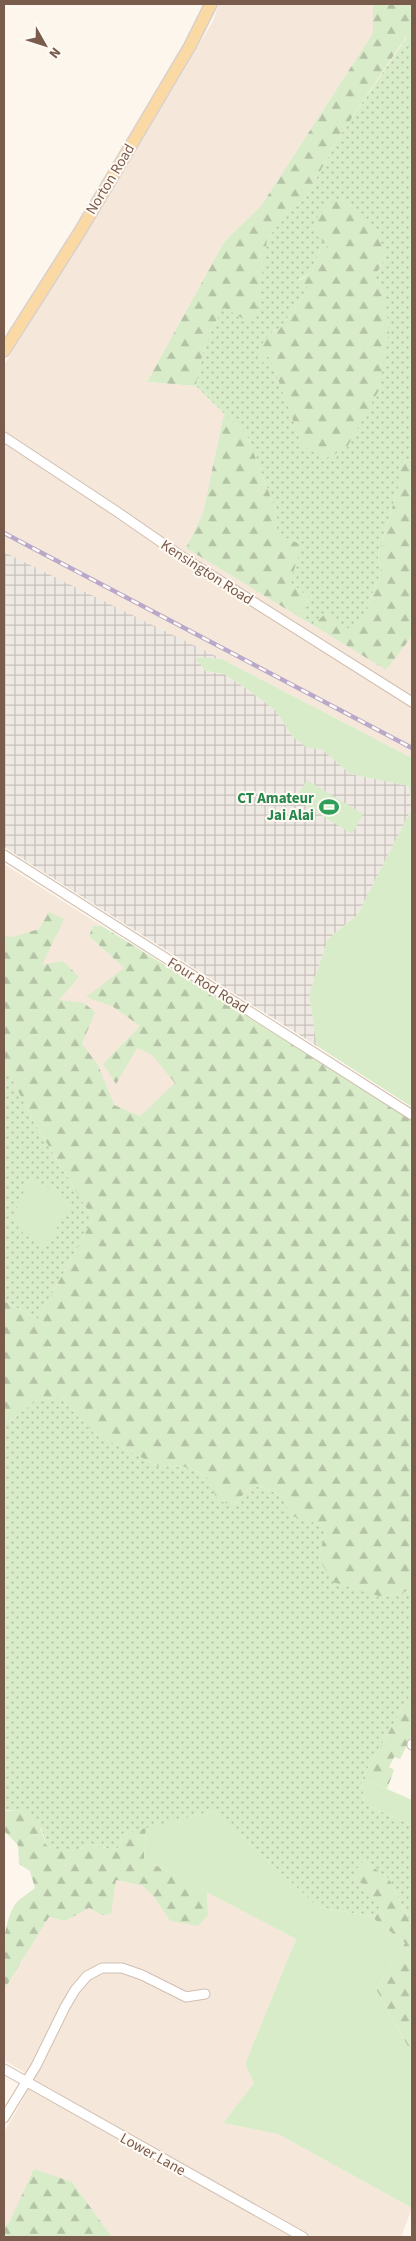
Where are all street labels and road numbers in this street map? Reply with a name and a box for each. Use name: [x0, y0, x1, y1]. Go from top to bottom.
street label: Norton Road: [81, 140, 140, 219]
street label: Kensington Road: [156, 535, 257, 610]
street label: Four Rod Road: [163, 952, 252, 1019]
street label: Lower Lane: [116, 2128, 189, 2181]

